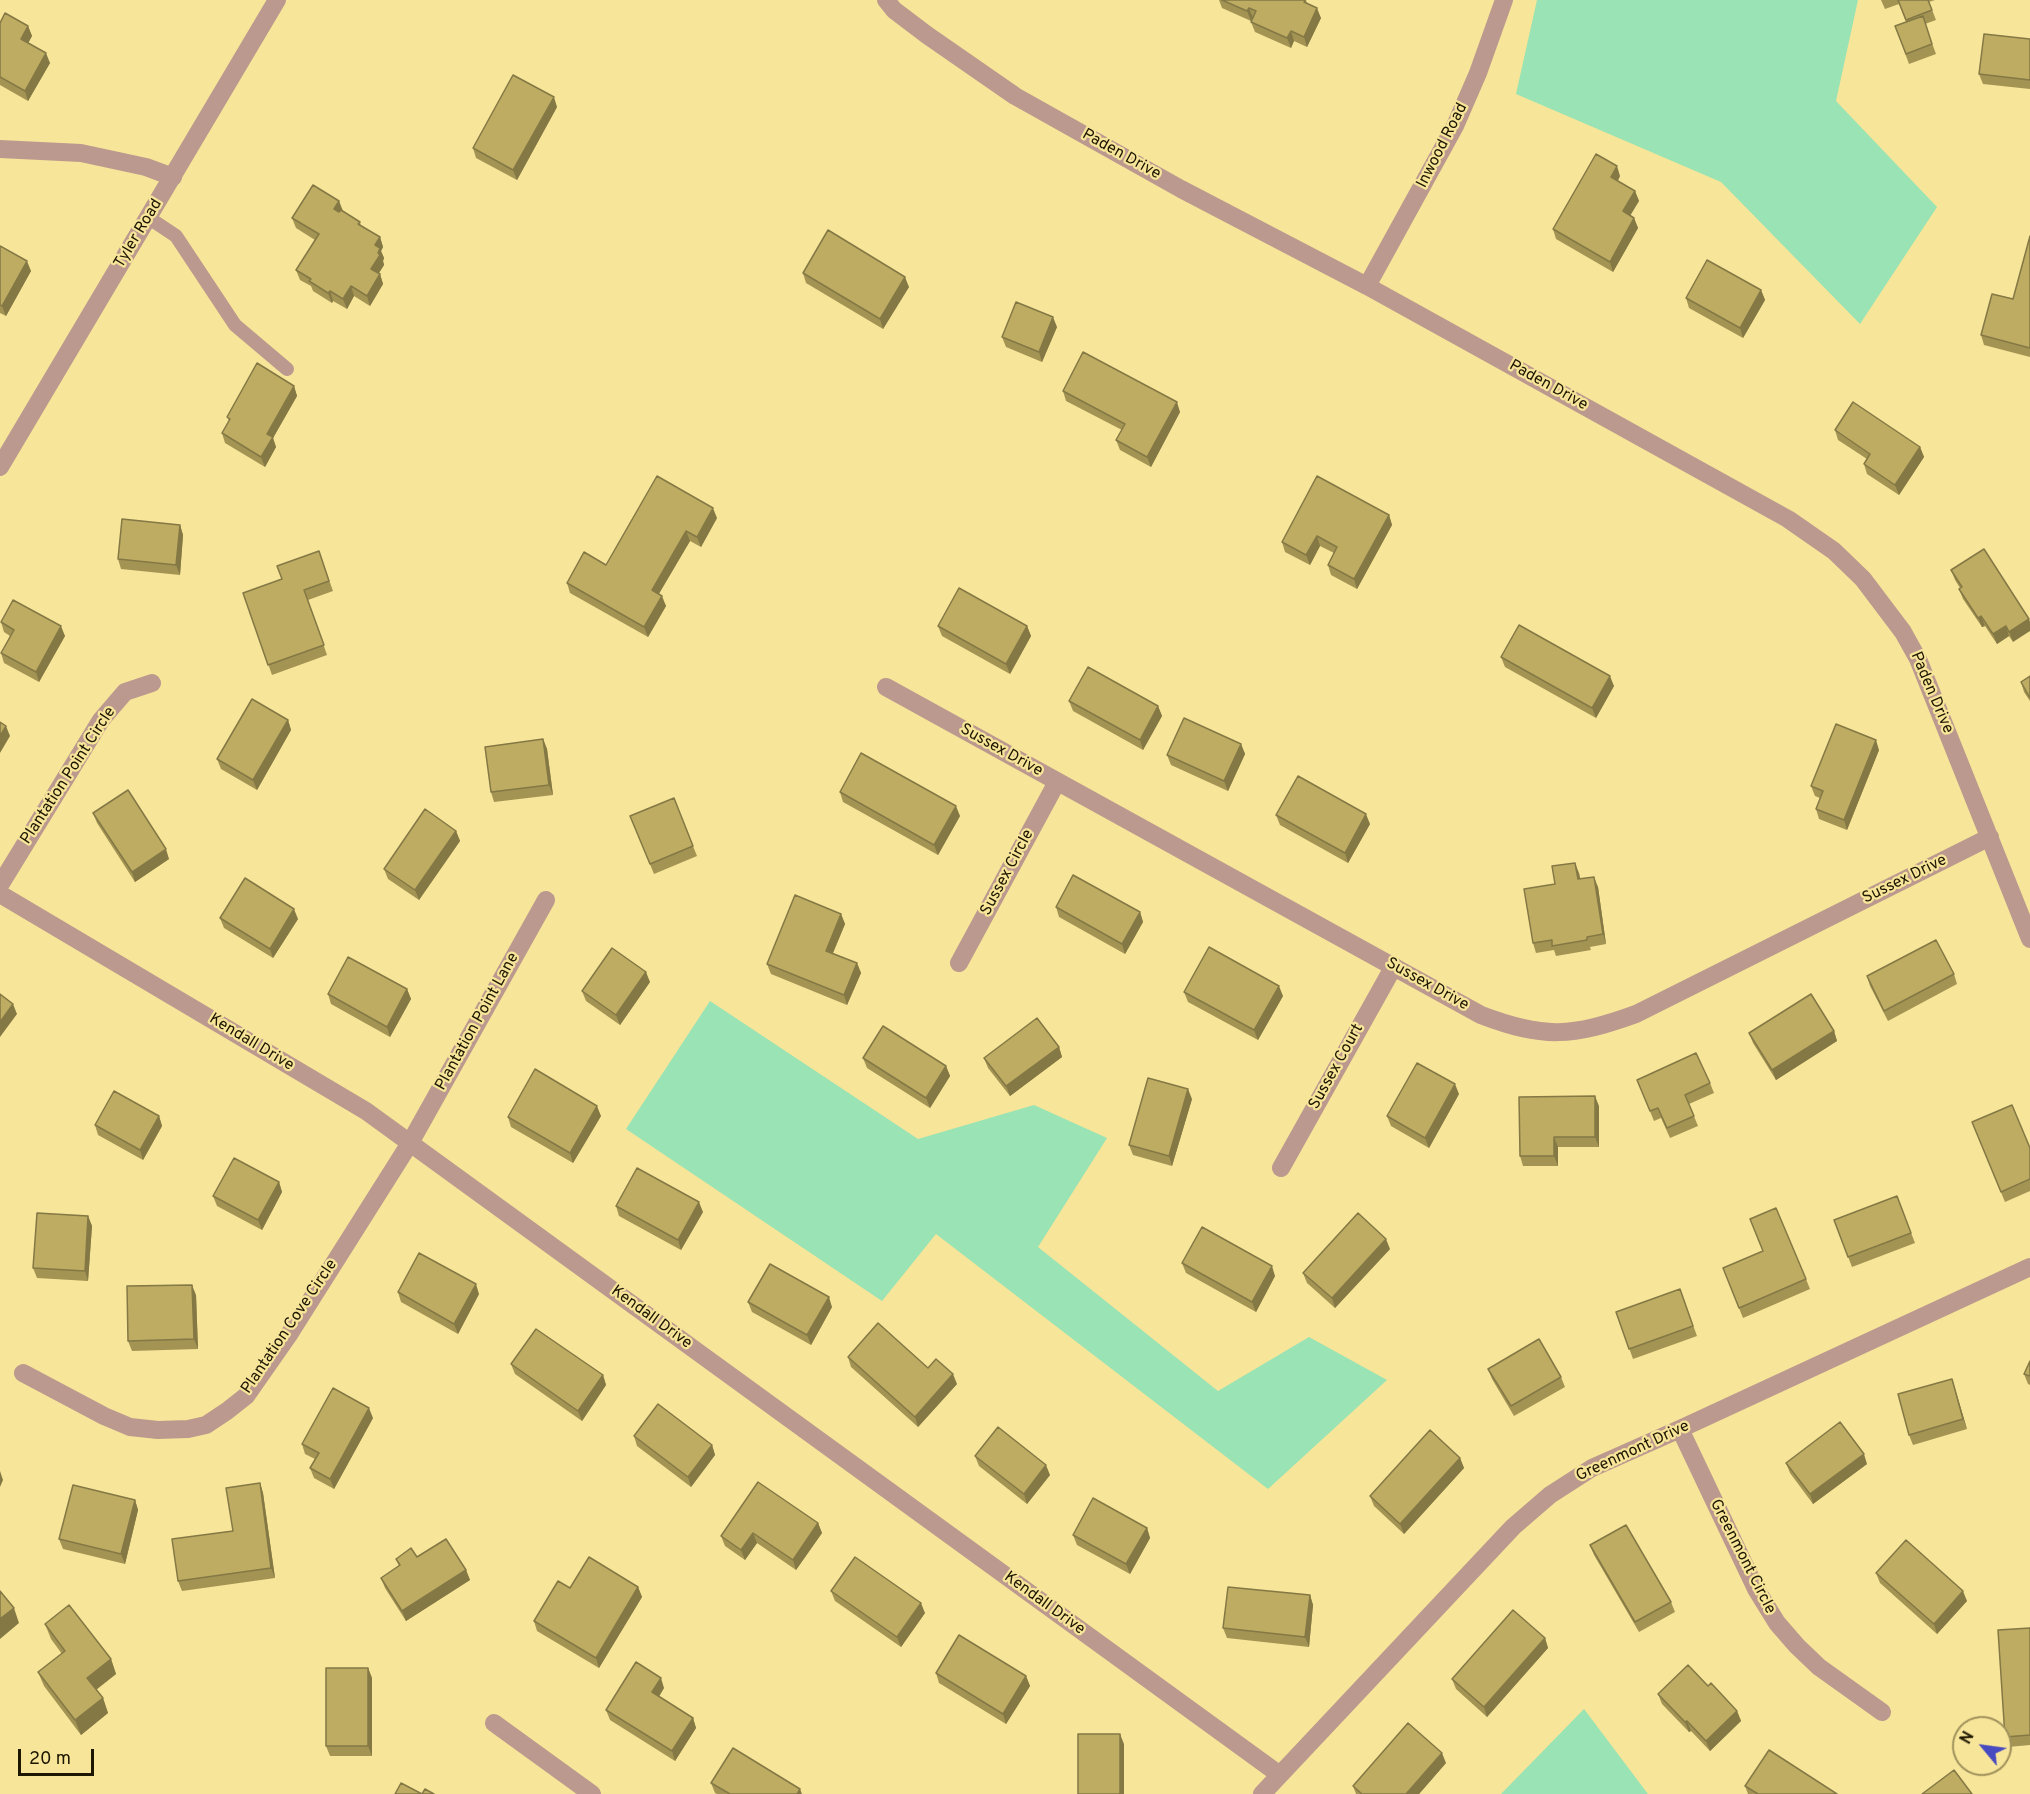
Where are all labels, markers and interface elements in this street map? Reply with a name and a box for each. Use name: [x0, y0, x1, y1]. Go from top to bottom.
street label: Inwood Road: [1413, 100, 1473, 192]
street label: Paden Drive: [1078, 126, 1164, 184]
street label: Tyler Road: [111, 196, 167, 272]
street label: Paden Drive: [1505, 357, 1591, 415]
street label: Paden Drive: [1905, 649, 1957, 737]
street label: Plantation Point Circle: [17, 704, 121, 848]
street label: Sussex Drive: [956, 720, 1046, 782]
street label: Sussex Circle: [977, 827, 1039, 919]
street label: Sussex Drive: [1860, 851, 1950, 909]
street label: Plantation Point Lane: [432, 950, 524, 1094]
street label: Sussex Drive: [1382, 954, 1472, 1016]
street label: Kendall Drive: [205, 1010, 297, 1076]
street label: Sussex Court: [1306, 1021, 1368, 1113]
street label: Plantation Cove Circle: [238, 1256, 342, 1398]
street label: Kendall Drive: [607, 1282, 695, 1354]
street label: Greenmont Drive: [1573, 1417, 1693, 1487]
street label: Greenmont Circle: [1705, 1497, 1779, 1617]
street label: Kendall Drive: [1000, 1568, 1088, 1640]
north arrow: [1952, 1716, 2012, 1776]
text: N: [1956, 1728, 1980, 1748]
scale bar: [21, 1737, 98, 1775]
text: 20 m: [29, 1748, 71, 1771]

